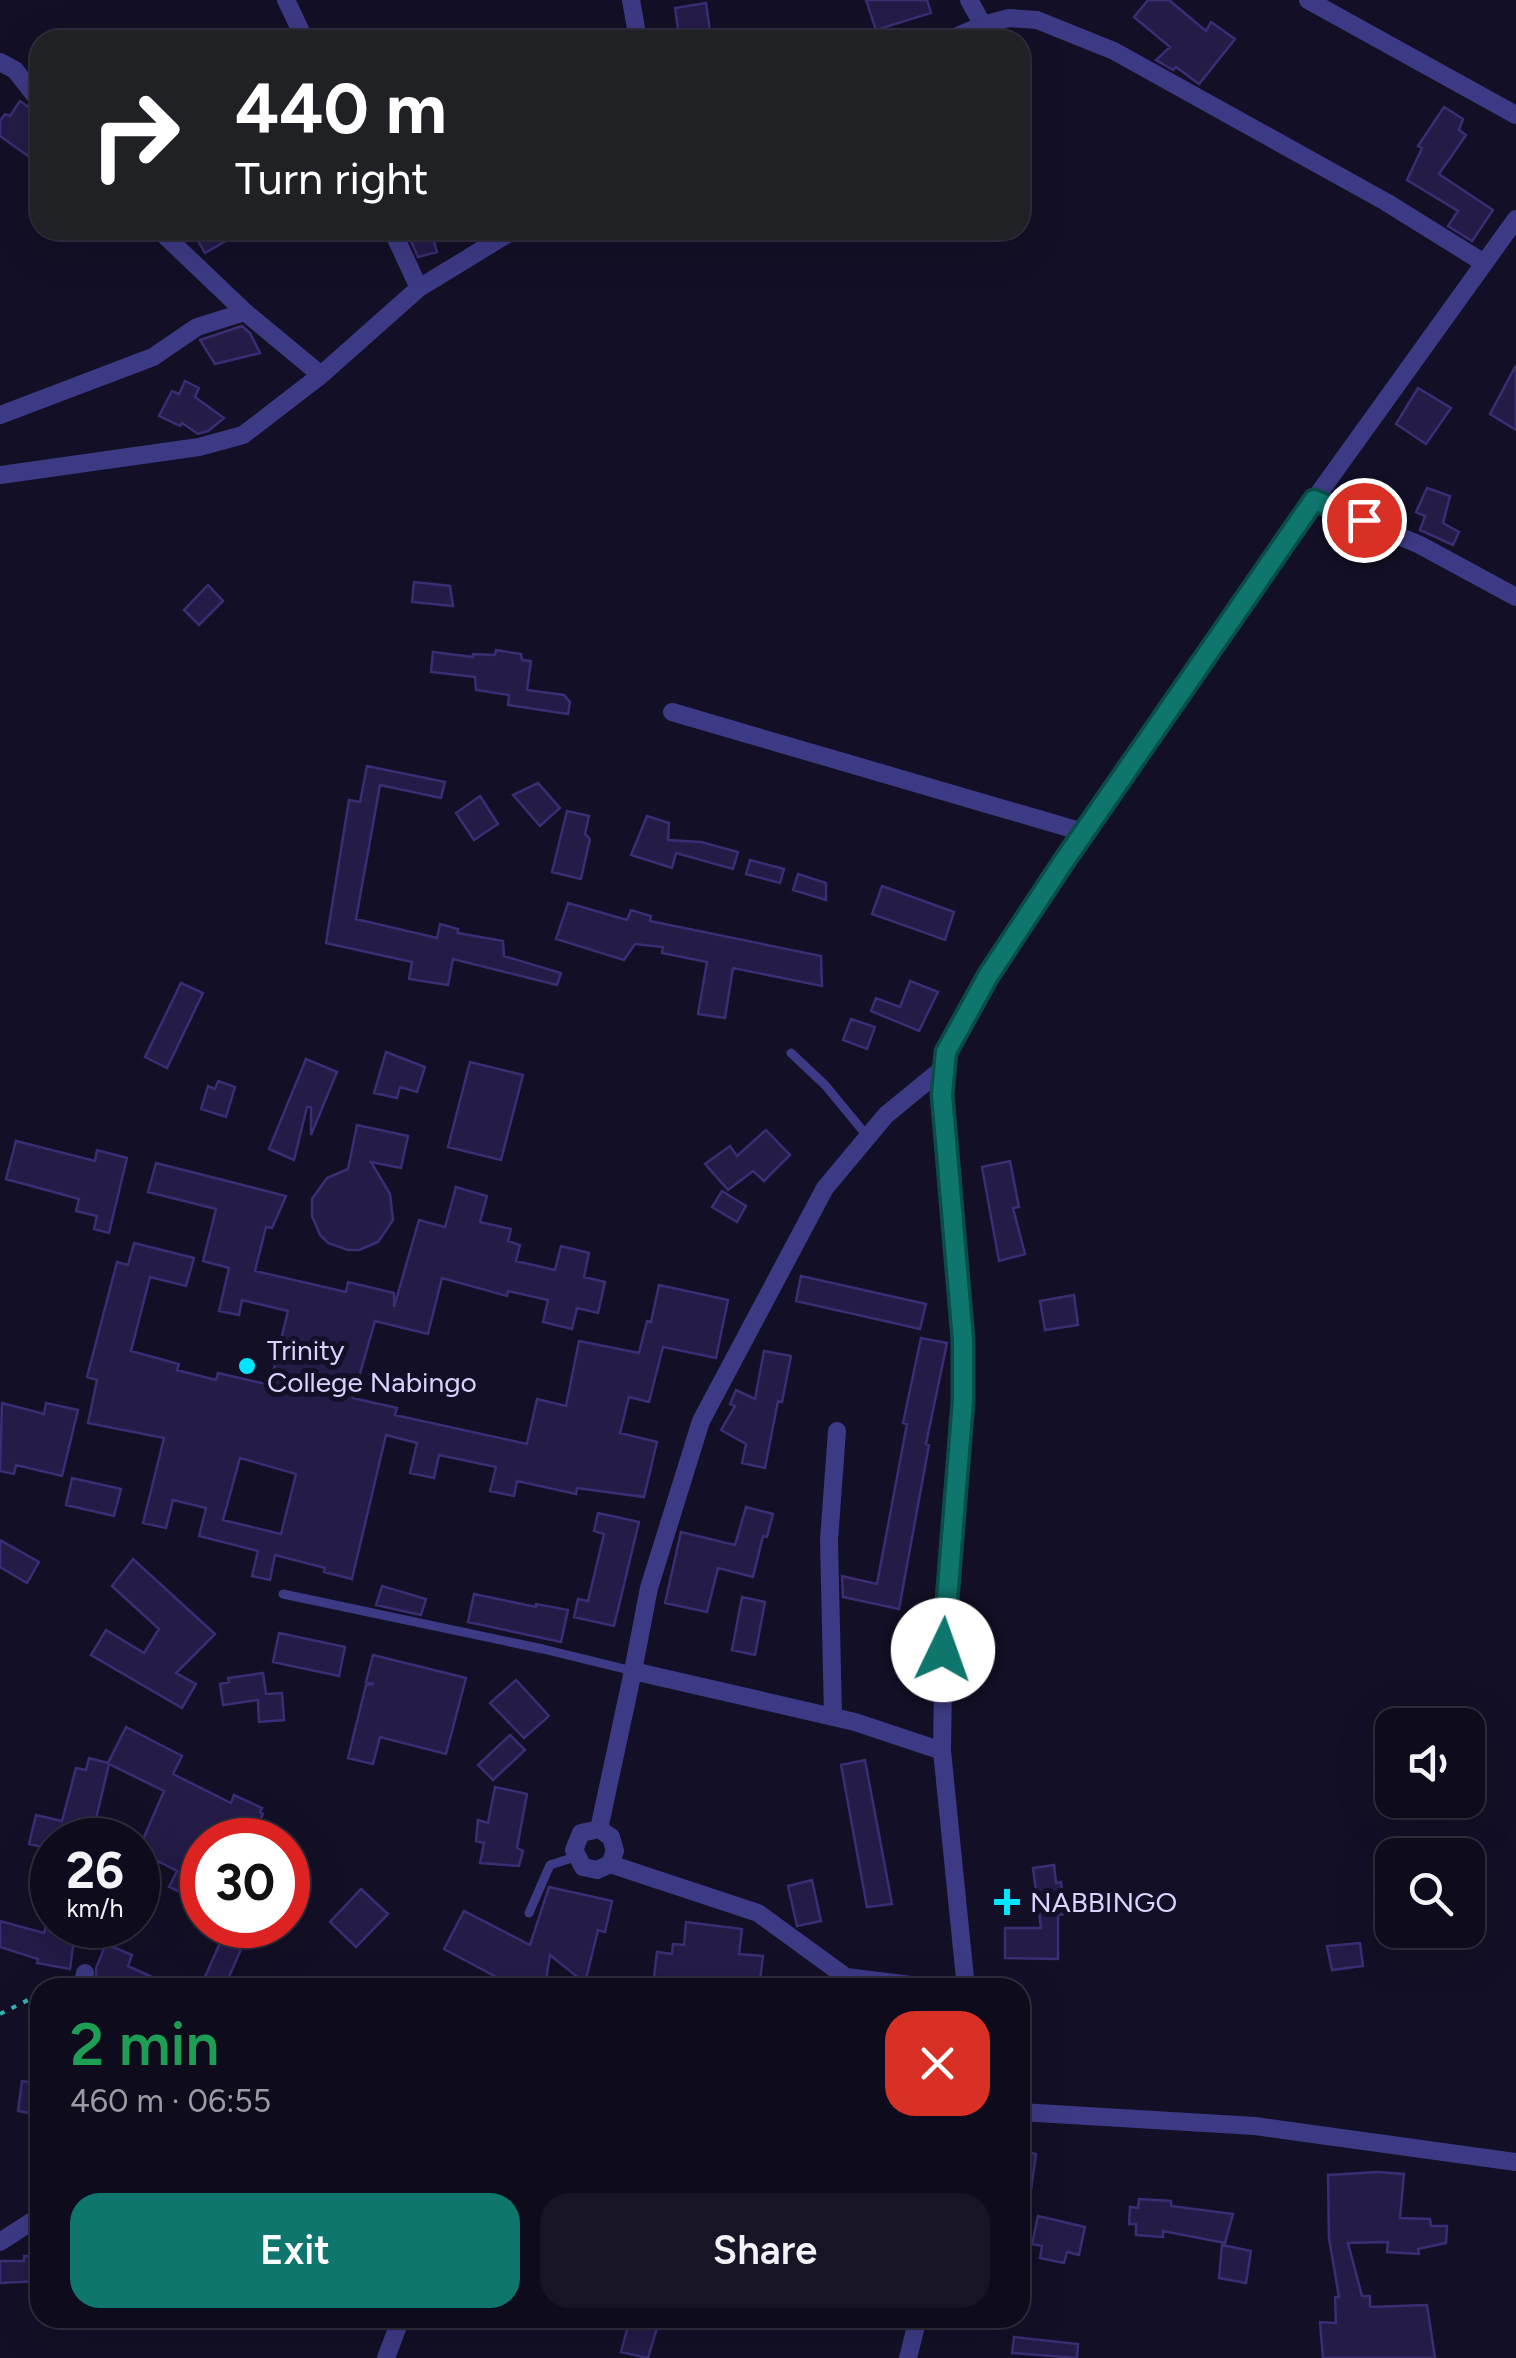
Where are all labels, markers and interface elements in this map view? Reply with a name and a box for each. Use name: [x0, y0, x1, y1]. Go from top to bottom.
text: 440 m: [235, 66, 447, 151]
icon: right: [70, 70, 200, 200]
text: Turn right: [235, 151, 428, 205]
pin: [1322, 478, 1407, 563]
icon: arrive: [1337, 493, 1392, 548]
place label: Trinity College Nabingo: [267, 1333, 477, 1399]
marker: Trinity College Nabingo: [236, 1355, 258, 1377]
position arrow: [891, 1598, 995, 1702]
map controls: [1375, 1708, 1485, 1948]
button: sound: [1375, 1708, 1485, 1818]
speed limit sign: 30: [180, 1818, 310, 1948]
button: search: [1375, 1838, 1485, 1948]
text: 26: [66, 1840, 124, 1901]
place label: NABBINGO: [1030, 1885, 1177, 1919]
marker: NABBINGO: [994, 1889, 1020, 1915]
text: km/h: [66, 1893, 124, 1923]
text: 2 min: [70, 2008, 219, 2080]
button: close: [885, 2011, 990, 2116]
text: 460 m · 06:55: [70, 2082, 271, 2120]
button: Exit: [70, 2193, 520, 2308]
button: Share: [540, 2193, 990, 2308]

